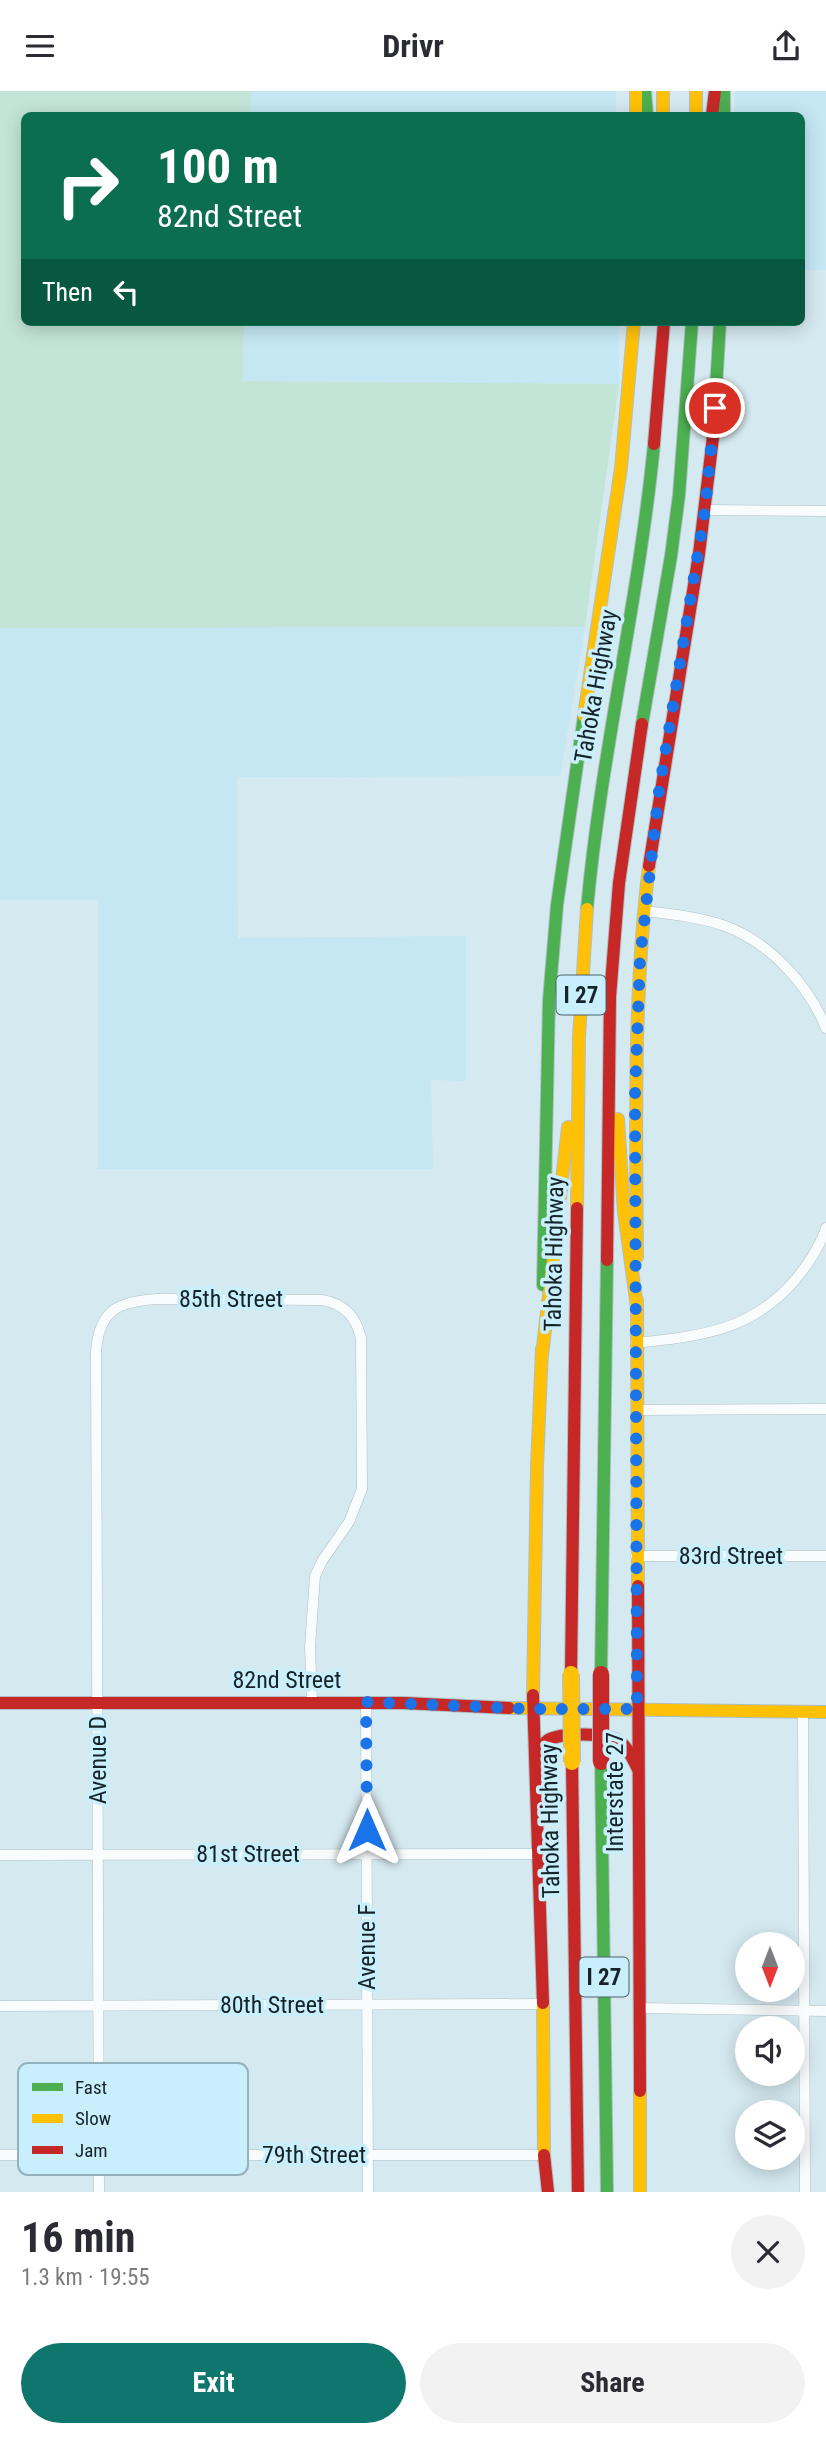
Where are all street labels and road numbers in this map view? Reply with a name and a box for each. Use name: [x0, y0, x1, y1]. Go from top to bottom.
street label: Tahoka Highway: [569, 607, 623, 765]
road number: I 27: [556, 975, 606, 1014]
street label: Tahoka Highway: [539, 1176, 569, 1332]
street label: 85th Street: [179, 1285, 283, 1313]
street label: 83rd Street: [679, 1542, 783, 1570]
street label: 82nd Street: [233, 1666, 341, 1694]
street label: Avenue D: [84, 1716, 112, 1804]
street label: Interstate 27: [601, 1732, 629, 1852]
street label: Tahoka Highway: [535, 1743, 565, 1899]
street label: 81st Street: [196, 1840, 300, 1868]
street label: Avenue F: [353, 1904, 381, 1990]
road number: I 27: [580, 1958, 628, 1997]
street label: 80th Street: [220, 1991, 324, 2019]
street label: 79th Street: [262, 2141, 366, 2169]

